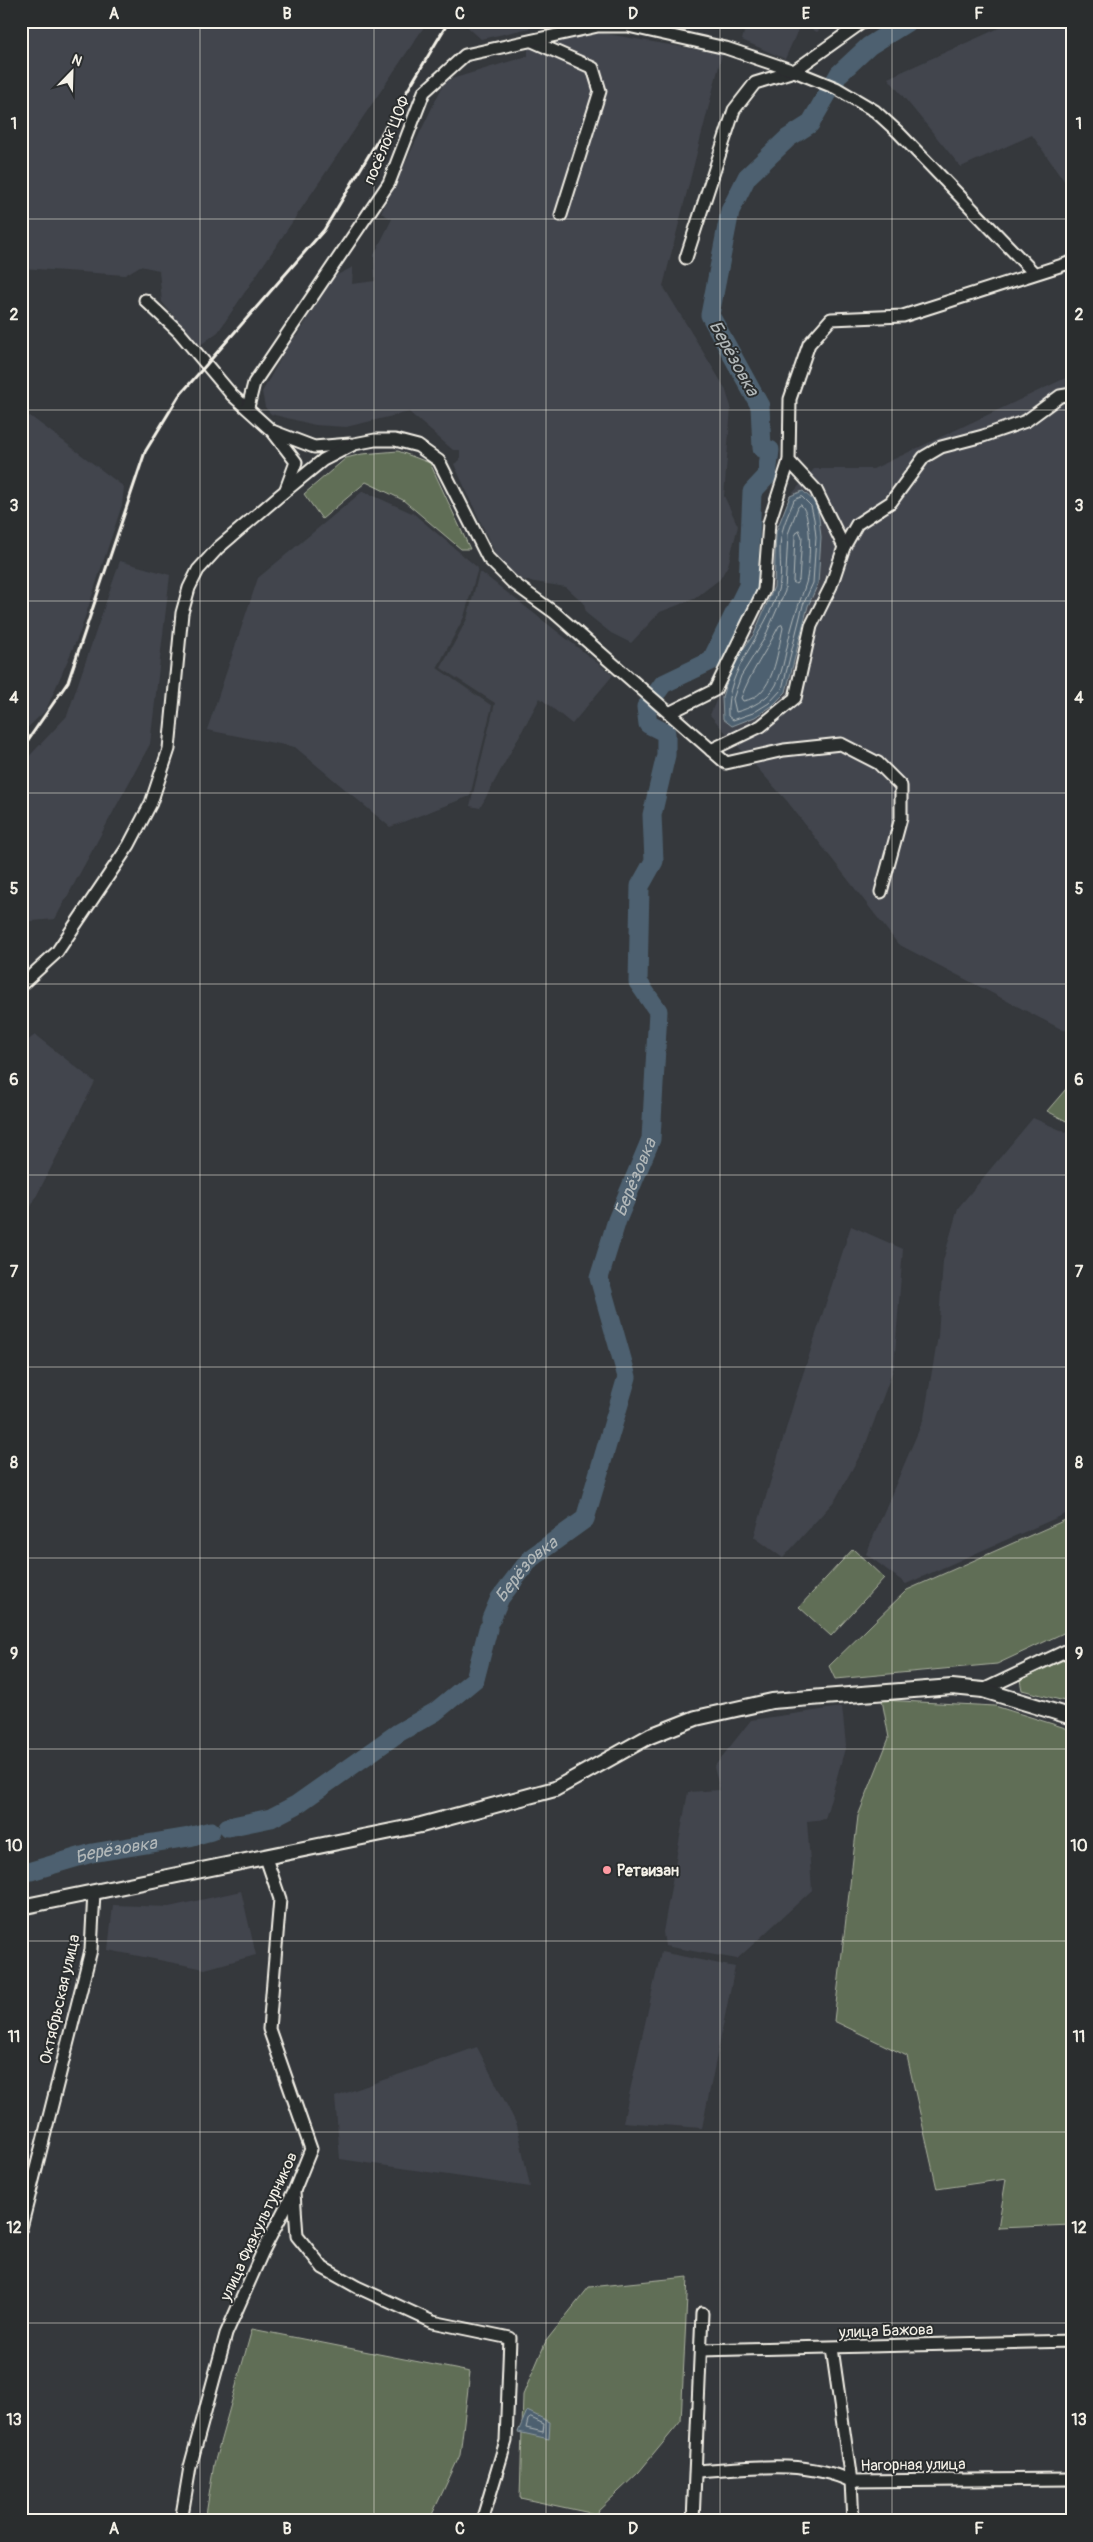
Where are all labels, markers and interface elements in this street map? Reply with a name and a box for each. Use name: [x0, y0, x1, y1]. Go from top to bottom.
text: A: [109, 4, 120, 24]
text: B: [282, 4, 292, 24]
text: C: [455, 4, 465, 24]
text: D: [628, 4, 638, 24]
text: E: [802, 4, 811, 24]
text: F: [974, 4, 984, 24]
north arrow: [48, 48, 98, 98]
text: N: [69, 51, 85, 70]
street label: посёлок ЦОФ: [359, 93, 415, 188]
text: 1: [11, 114, 17, 134]
text: 1: [1076, 114, 1082, 134]
text: 2: [10, 305, 19, 325]
text: 2: [1075, 305, 1084, 325]
water label: Берёзовка: [703, 316, 764, 401]
text: 3: [10, 496, 19, 516]
text: 3: [1075, 496, 1084, 516]
text: 4: [9, 688, 19, 708]
text: 4: [1074, 688, 1084, 708]
text: 5: [10, 879, 19, 899]
text: 5: [1075, 879, 1084, 899]
text: 6: [9, 1070, 19, 1090]
text: 6: [1074, 1070, 1084, 1090]
water label: Берёзовка: [609, 1133, 663, 1220]
text: 7: [10, 1262, 19, 1282]
text: 7: [1075, 1262, 1084, 1282]
text: 8: [10, 1453, 18, 1473]
text: 8: [1075, 1453, 1083, 1473]
water label: Берёзовка: [490, 1531, 564, 1607]
text: 9: [10, 1644, 18, 1664]
text: 9: [1075, 1644, 1083, 1664]
water label: Берёзовка: [72, 1831, 160, 1869]
text: 10: [5, 1836, 23, 1856]
text: 10: [1070, 1836, 1088, 1856]
place label: Ретвизан: [617, 1861, 679, 1881]
marker: Ретвизан: [601, 1864, 613, 1876]
street label: Октябрьская улица: [35, 1932, 85, 2066]
text: 11: [8, 2027, 20, 2047]
text: 11: [1073, 2027, 1085, 2047]
street label: улица Физкультурников: [215, 2149, 302, 2305]
text: 12: [6, 2218, 22, 2238]
text: 12: [1071, 2218, 1087, 2238]
street label: улица Бажова: [837, 2319, 934, 2343]
text: 13: [6, 2410, 22, 2430]
text: 13: [1071, 2410, 1087, 2430]
street label: Нагорная улица: [860, 2454, 966, 2476]
text: A: [109, 2519, 120, 2539]
text: B: [282, 2519, 292, 2539]
text: C: [455, 2519, 465, 2539]
text: D: [628, 2519, 638, 2539]
text: E: [802, 2519, 811, 2539]
text: F: [974, 2519, 984, 2539]

